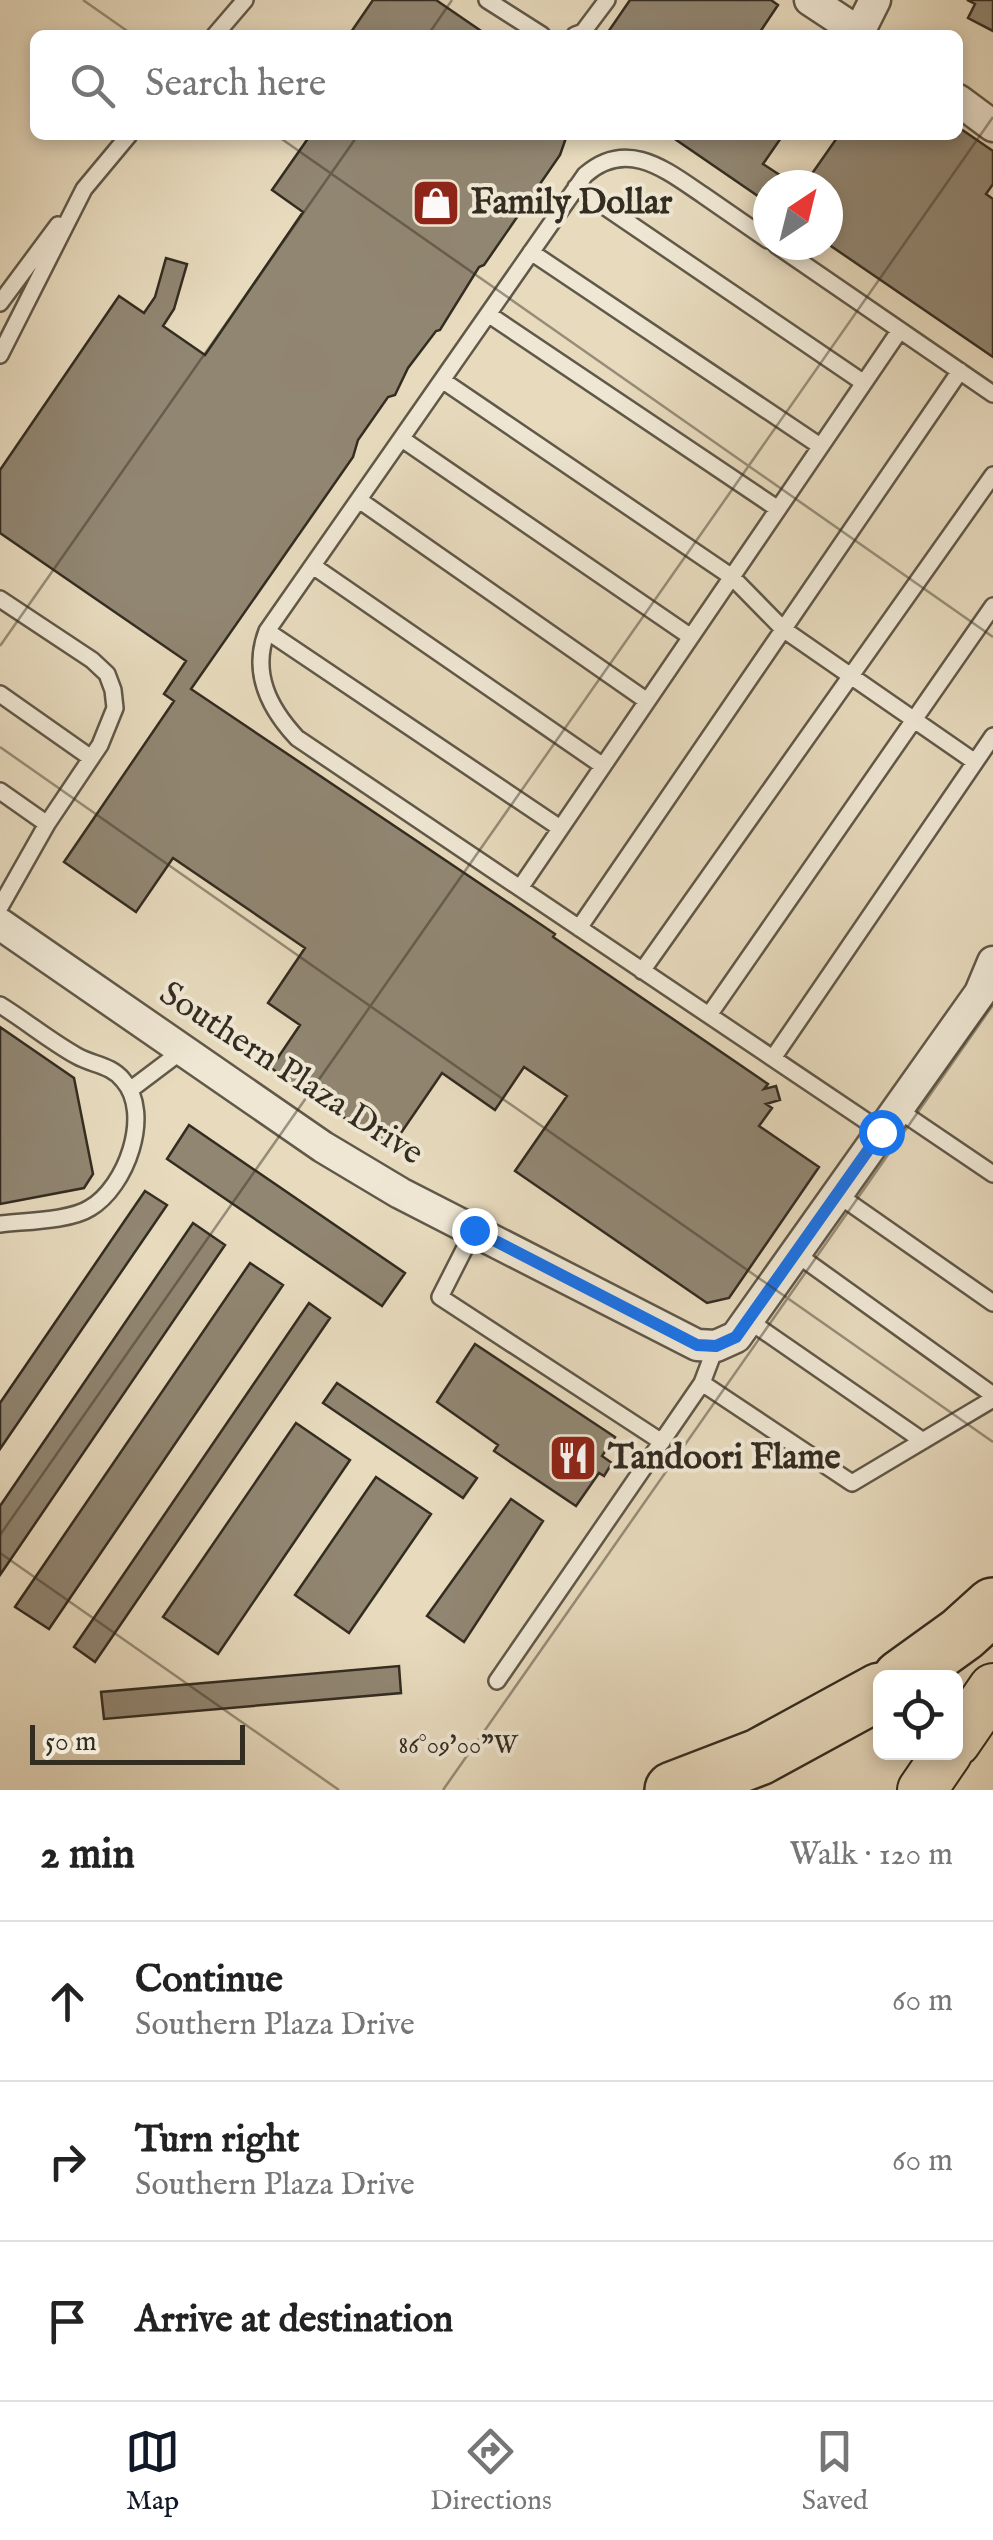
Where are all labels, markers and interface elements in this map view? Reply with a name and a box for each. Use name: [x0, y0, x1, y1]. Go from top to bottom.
search box: [30, 30, 963, 140]
icon: search: [65, 58, 120, 113]
text: Search here: [145, 61, 326, 109]
north arrow: [753, 170, 843, 260]
shop icon: Family Dollar: [410, 177, 462, 229]
place label: Family Dollar: [471, 181, 672, 226]
street label: Southern Plaza Drive: [150, 972, 432, 1176]
route start: [859, 1110, 905, 1156]
route end: [452, 1208, 498, 1254]
restaurant icon: Tandoori Flame: [547, 1432, 599, 1484]
place label: Tandoori Flame: [607, 1436, 841, 1481]
map controls: [873, 1670, 963, 1760]
button: locate: [873, 1670, 963, 1760]
scale bar: [30, 1720, 245, 1764]
text: 50 m: [45, 1725, 97, 1760]
text: 86°09'00"W: [398, 1730, 519, 1762]
text: 2 min: [40, 1829, 135, 1882]
text: Walk · 120 m: [789, 1835, 953, 1876]
text: Continue: [135, 1957, 283, 2005]
icon: ahead: [40, 1974, 95, 2029]
text: 60 m: [892, 1981, 953, 2022]
text: Southern Plaza Drive: [135, 2005, 415, 2046]
text: Turn right: [135, 2117, 299, 2165]
icon: right: [40, 2134, 95, 2189]
text: 60 m: [892, 2141, 953, 2182]
text: Southern Plaza Drive: [135, 2165, 415, 2206]
icon: arrive: [40, 2294, 95, 2349]
text: Arrive at destination: [135, 2297, 453, 2345]
tab: Map: [125, 2424, 180, 2519]
tab: Directions: [430, 2424, 552, 2519]
tab: Saved: [802, 2424, 868, 2519]

